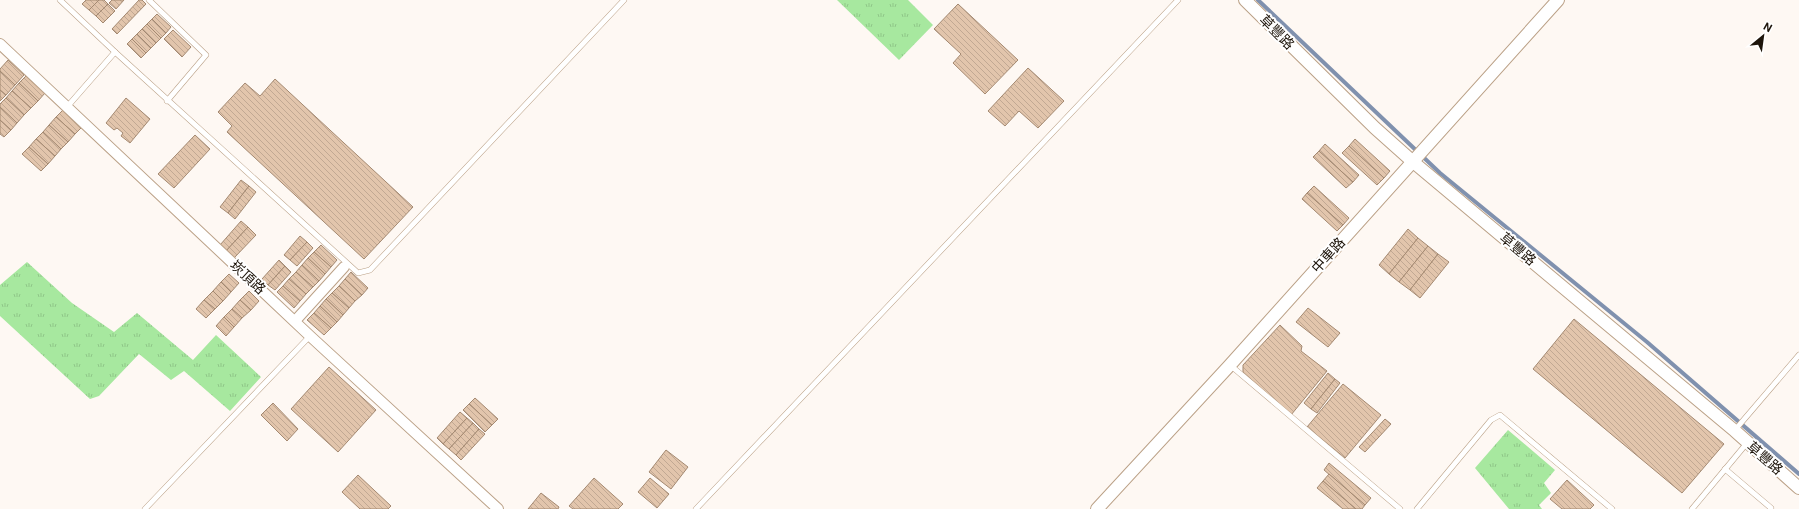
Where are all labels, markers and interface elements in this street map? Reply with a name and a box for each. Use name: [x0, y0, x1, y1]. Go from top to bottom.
street label: 草豐路: [1256, 11, 1298, 53]
north arrow: [1743, 16, 1783, 56]
text: N: [1761, 20, 1774, 35]
street label: 草豐路: [1497, 229, 1539, 269]
street label: 中車路: [1308, 234, 1348, 276]
street label: 崁頂路: [227, 257, 269, 297]
street label: 草豐路: [1744, 438, 1786, 478]

